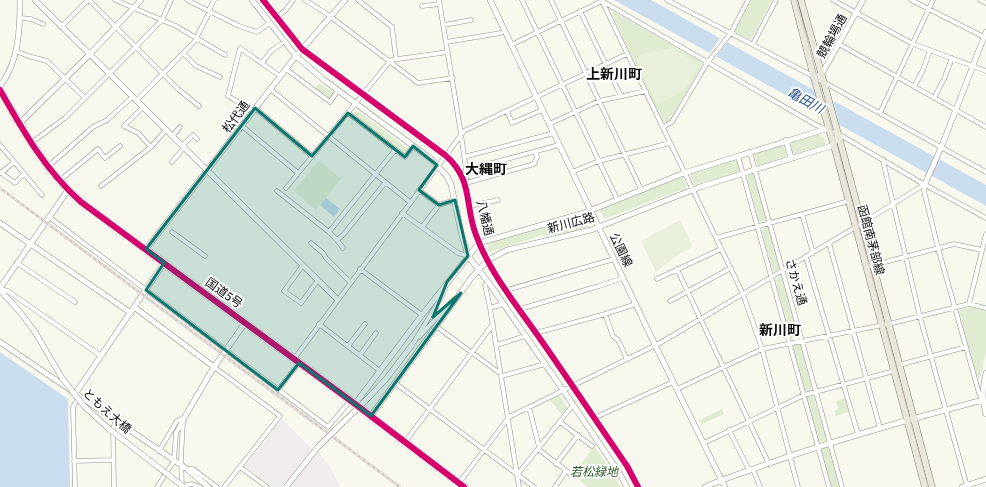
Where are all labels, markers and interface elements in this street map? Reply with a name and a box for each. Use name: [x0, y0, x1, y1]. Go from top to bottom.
street label: 競輪場通: [812, 10, 851, 61]
district label: 上新川町: [586, 63, 642, 83]
water label: 亀田川: [785, 82, 830, 118]
street label: 松代通: [217, 97, 253, 136]
district label: 大縄町: [465, 158, 507, 178]
street label: 八幡通: [473, 198, 499, 237]
street label: 函館南茅部線: [854, 203, 890, 277]
street label: 新川広路: [545, 207, 596, 237]
street label: 公園線: [606, 229, 638, 270]
street label: さかえ通: [782, 256, 812, 307]
street label: 国道5号: [202, 273, 247, 312]
district label: 新川町: [759, 319, 801, 339]
street label: ともえ大橋: [79, 383, 136, 437]
park label: 若松緑地: [570, 462, 620, 480]

